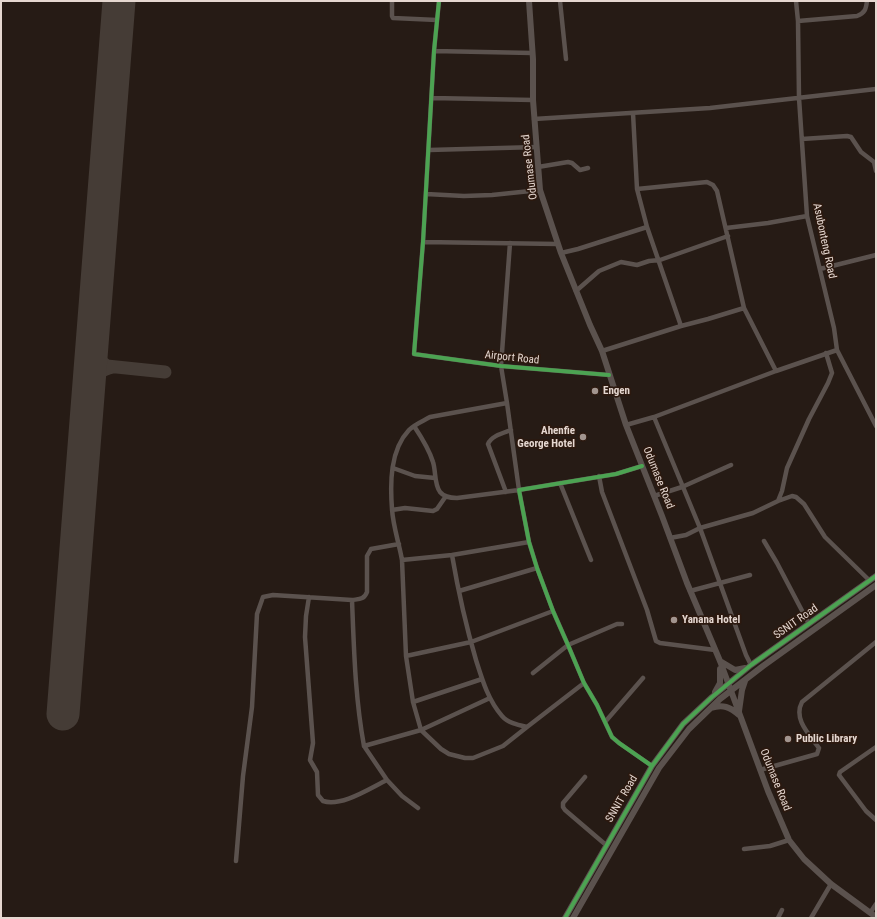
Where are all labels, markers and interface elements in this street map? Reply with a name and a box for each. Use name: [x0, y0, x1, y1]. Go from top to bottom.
street label: Odumase Road: [519, 134, 541, 200]
street label: Asubonteng Road: [810, 202, 838, 280]
street label: Airport Road: [484, 349, 540, 367]
place label: Engen: [603, 384, 630, 398]
marker: Engen: [590, 386, 600, 396]
place label: Ahenfie George Hotel: [517, 424, 575, 450]
marker: Ahenfie George Hotel: [578, 432, 588, 442]
street label: Odumase Road: [640, 445, 676, 511]
street label: SSNIT Road: [771, 602, 821, 642]
place label: Yanana Hotel: [682, 613, 740, 627]
marker: Yanana Hotel: [669, 615, 679, 625]
place label: Public Library: [796, 732, 857, 746]
marker: Public Library: [783, 734, 793, 744]
street label: Odumase Road: [757, 747, 793, 813]
street label: SNNIT Road: [603, 773, 641, 825]

